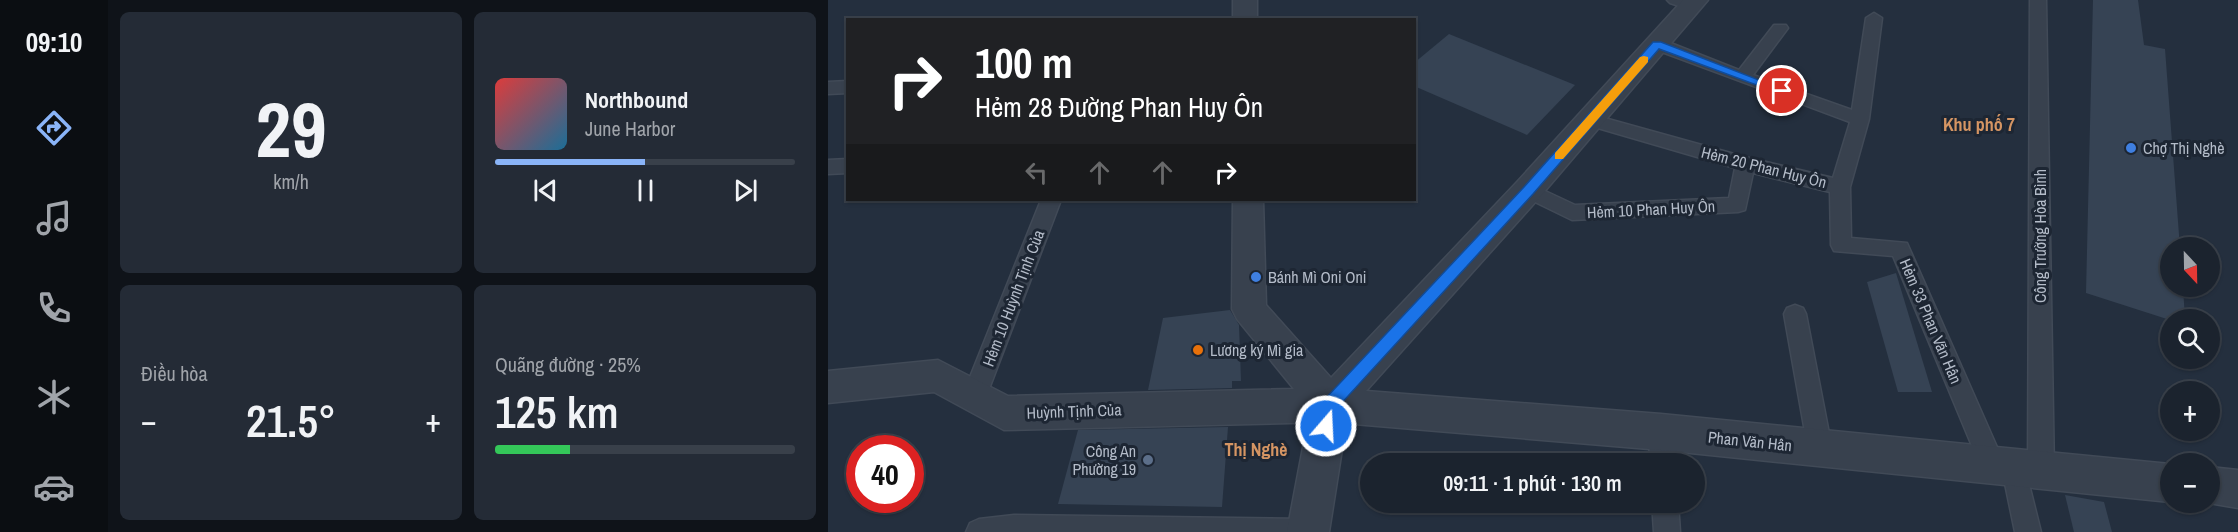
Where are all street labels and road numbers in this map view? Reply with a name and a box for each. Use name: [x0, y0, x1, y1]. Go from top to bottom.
street label: Hẻm 20 Phan Huy Ôn: [1699, 141, 1829, 193]
street label: Công Trường Hòa Bình: [2029, 169, 2051, 303]
street label: Hẻm 10 Phan Huy Ôn: [1586, 195, 1716, 223]
street label: Hẻm 10 Huỳnh Tịnh Của: [977, 226, 1049, 369]
street label: Hẻm 33 Phan Văn Hân: [1895, 255, 1967, 387]
street label: Huỳnh Tịnh Của: [1026, 398, 1123, 424]
street label: Phan Văn Hân: [1707, 426, 1793, 456]

